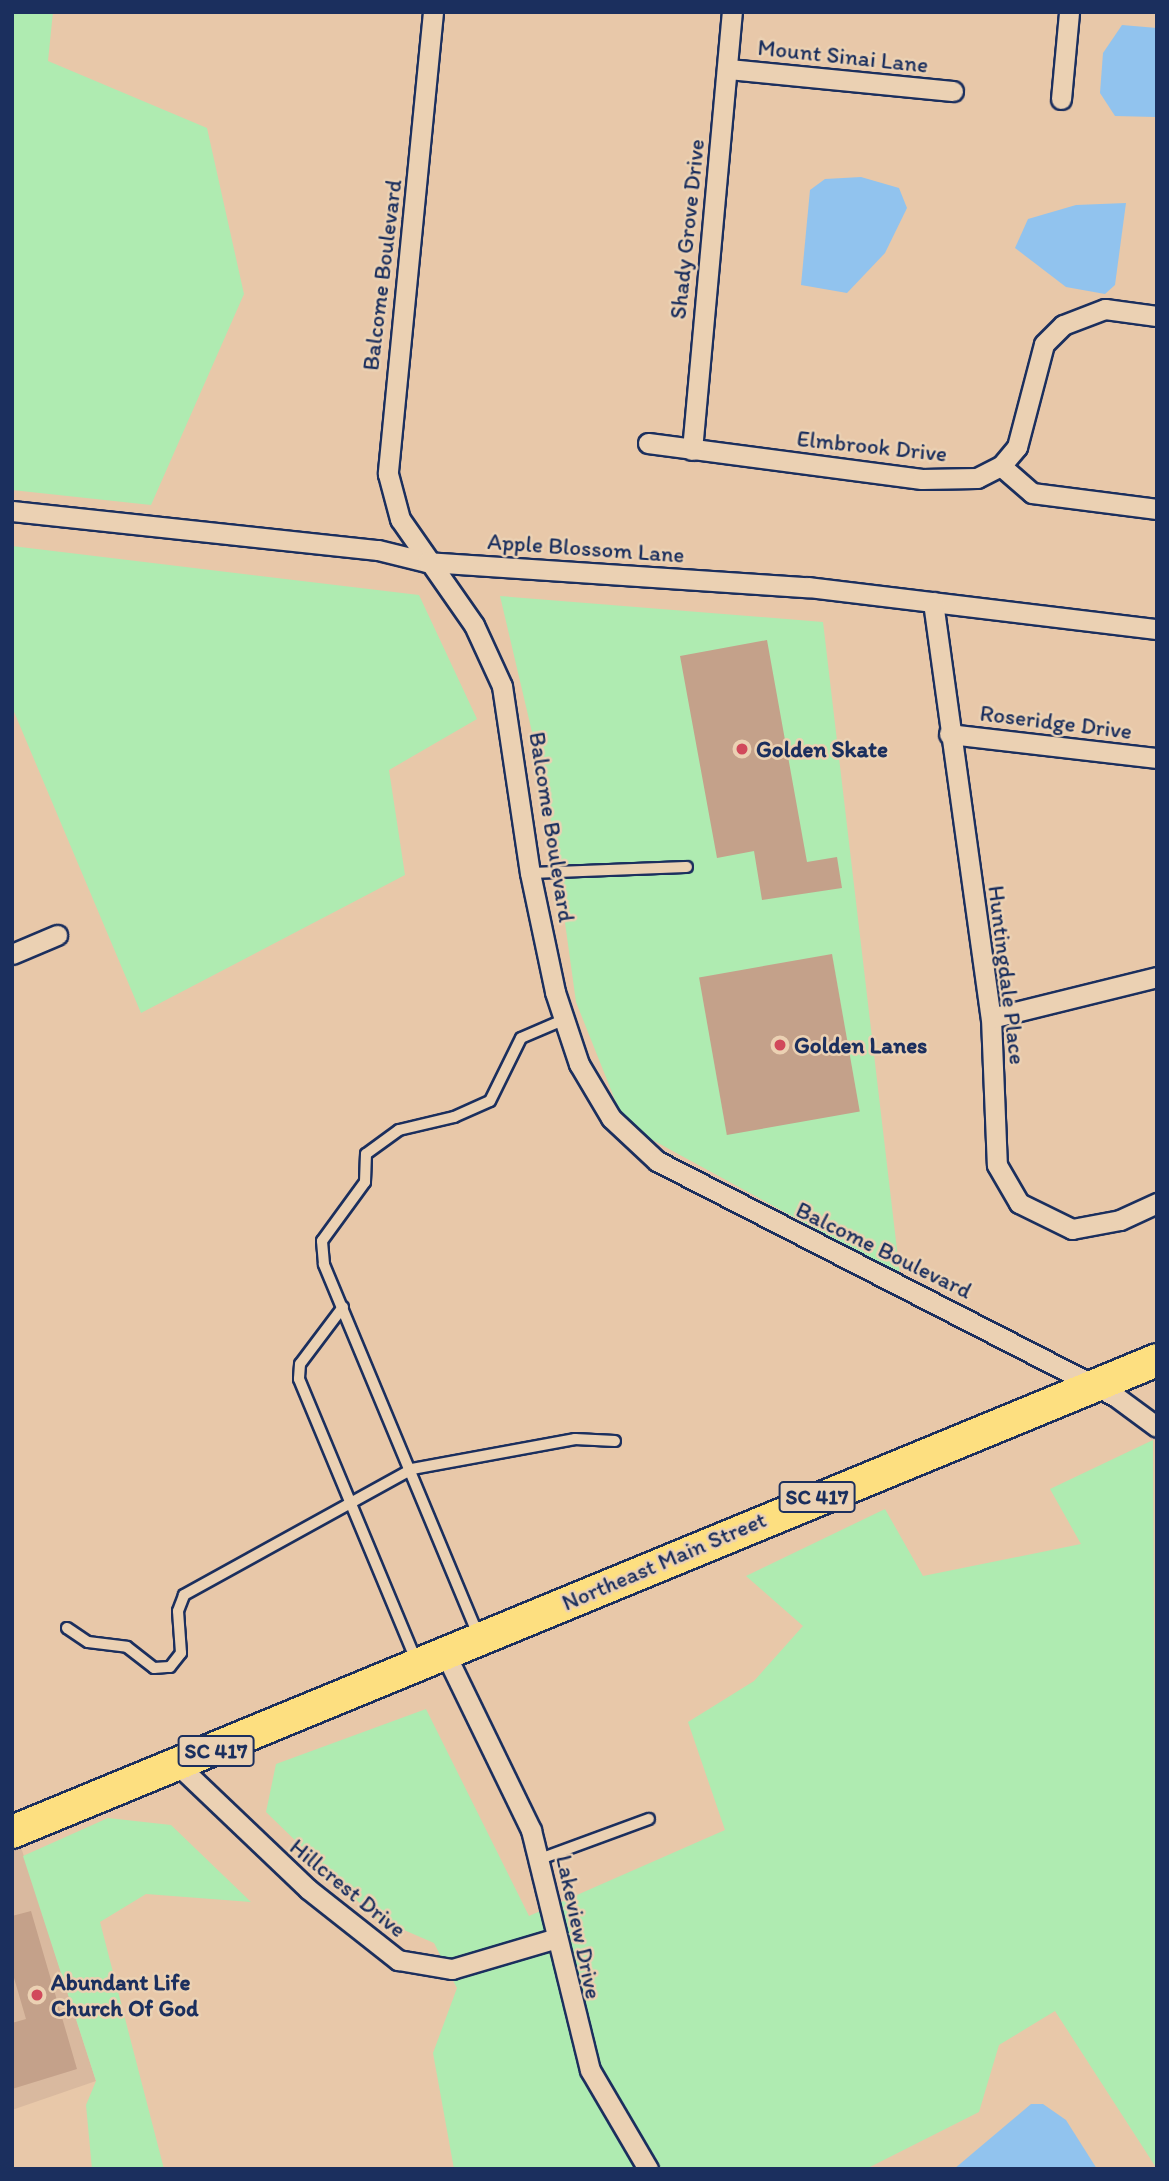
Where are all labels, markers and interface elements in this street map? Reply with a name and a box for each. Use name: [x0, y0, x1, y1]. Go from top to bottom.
street label: Mount Sinai Lane: [757, 33, 929, 79]
street label: Shady Grove Drive: [664, 138, 710, 320]
street label: Balcome Boulevard: [357, 178, 407, 372]
street label: Elmbrook Drive: [795, 424, 949, 468]
street label: Apple Blossom Lane: [486, 527, 686, 569]
street label: Roseridge Drive: [978, 699, 1134, 745]
street label: Balcome Boulevard: [523, 730, 581, 924]
place label: Golden Skate: [756, 735, 888, 763]
marker: Golden Skate: [734, 741, 750, 757]
street label: Huntingdale Place: [982, 884, 1032, 1066]
place label: Golden Lanes: [794, 1031, 927, 1059]
marker: Golden Lanes: [772, 1037, 788, 1053]
street label: Balcome Boulevard: [791, 1195, 977, 1305]
road number: SC 417: [778, 1480, 856, 1514]
street label: Northeast Main Street: [558, 1506, 770, 1616]
road number: SC 417: [178, 1734, 255, 1768]
street label: Hillcrest Drive: [284, 1833, 412, 1943]
street label: Lakeview Drive: [550, 1852, 608, 2002]
place label: Abundant Life Church Of God: [51, 1968, 199, 2022]
marker: Abundant Life Church Of God: [29, 1987, 45, 2003]

